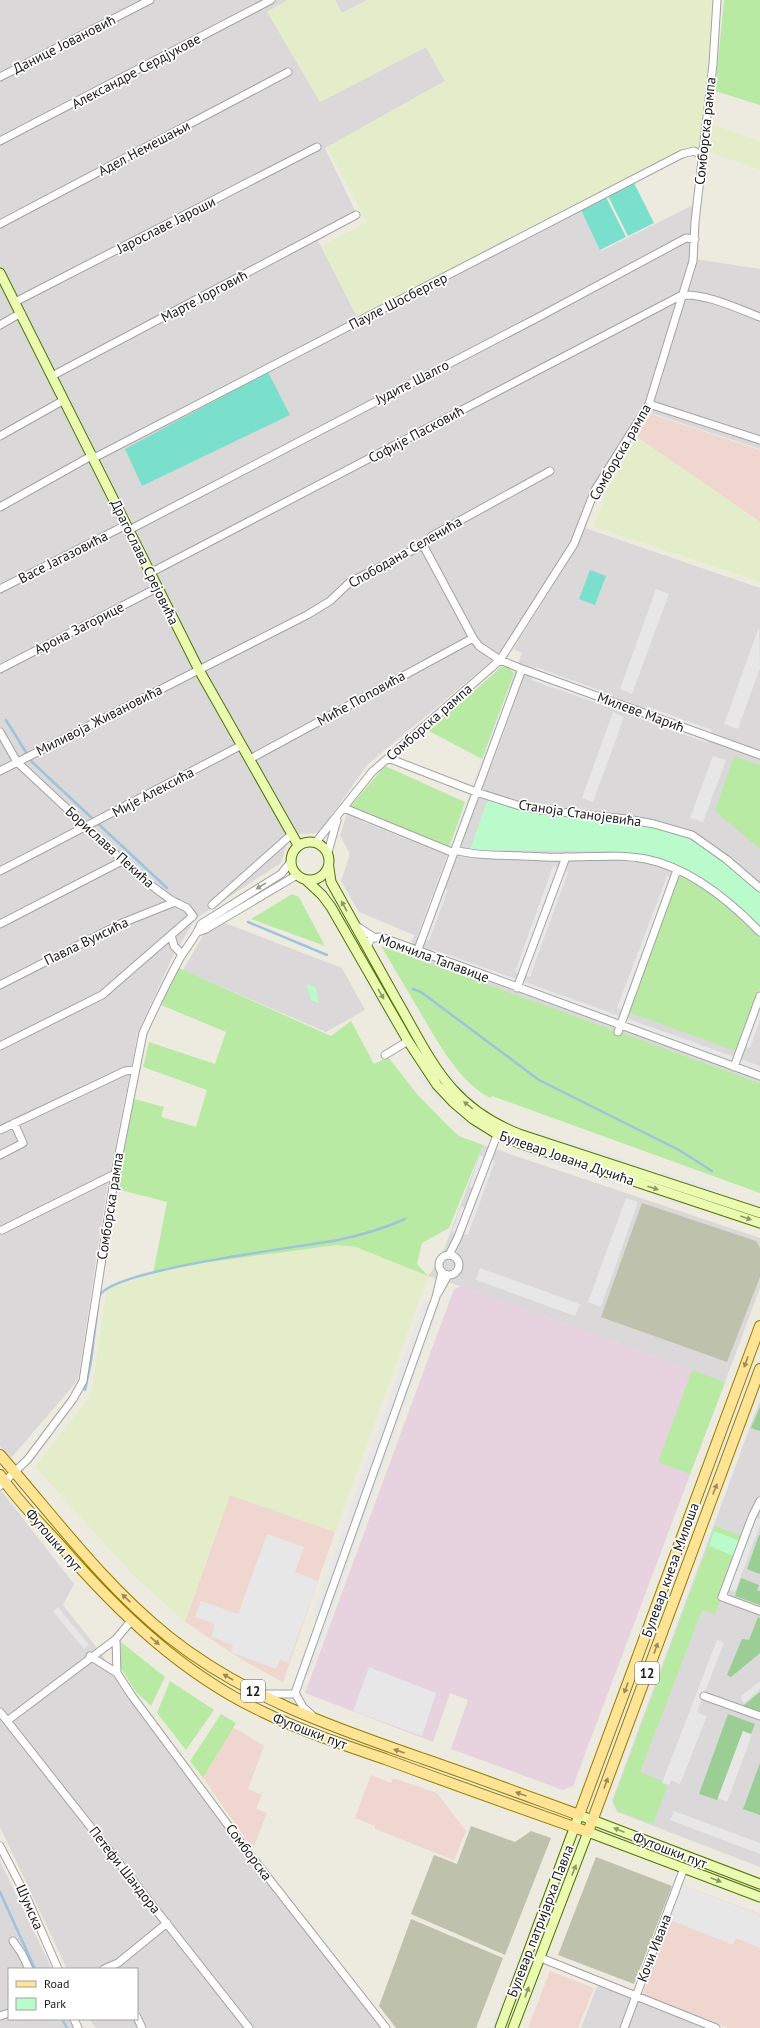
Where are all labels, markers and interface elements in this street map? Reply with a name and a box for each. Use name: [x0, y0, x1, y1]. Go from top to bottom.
street label: Данице Јовановић: [10, 10, 118, 78]
street label: Александре Сердјукове: [68, 29, 204, 113]
street label: Сомборска рампа: [690, 76, 720, 186]
street label: Адел Немешањи: [95, 116, 193, 180]
street label: Јарославе Јароши: [113, 192, 218, 258]
street label: Марте Јорговић: [158, 266, 250, 326]
street label: Пауле Шосбергер: [346, 268, 450, 334]
street label: Јудите Шалго: [371, 356, 452, 409]
street label: Софије Пасковић: [365, 401, 467, 467]
street label: Сомборска рампа: [585, 401, 655, 503]
street label: Драгослава Срејовића: [107, 496, 183, 628]
street label: Слободана Селенића: [345, 512, 465, 592]
street label: Васе Јагазовића: [15, 527, 111, 587]
street label: Арона Загорице: [31, 598, 127, 658]
street label: Миће Поповића: [314, 666, 408, 730]
street label: Миливоја Живановића: [33, 680, 165, 760]
street label: Сомборска рампа: [382, 680, 476, 764]
street label: Милеве Марић: [595, 688, 687, 736]
street label: Мије Алексића: [109, 763, 197, 821]
street label: Станоја Станојевића: [517, 795, 643, 831]
street label: Борислава Пекића: [62, 802, 158, 892]
one-way arrow: [256, 882, 266, 890]
one-way arrow: [341, 900, 347, 912]
street label: Павла Вуисића: [41, 913, 131, 969]
street label: Момчила Тапавице: [376, 930, 492, 986]
one-way arrow: [377, 988, 384, 1000]
one-way arrow: [463, 1101, 473, 1109]
street label: Булевар Јована Дучића: [497, 1126, 637, 1190]
street label: Сомборска рампа: [93, 1151, 127, 1261]
one-way arrow: [647, 1185, 659, 1191]
one-way arrow: [741, 1215, 753, 1221]
one-way arrow: [743, 1357, 749, 1369]
one-way arrow: [713, 1483, 719, 1495]
street label: Булевар кнеза Милоша: [637, 1500, 703, 1640]
street label: Футошки пут: [22, 1505, 87, 1576]
one-way arrow: [121, 1593, 131, 1603]
one-way arrow: [149, 1637, 160, 1646]
one-way arrow: [653, 1642, 659, 1654]
road number: 12: [635, 1662, 659, 1684]
one-way arrow: [222, 1674, 234, 1681]
road number: 12: [241, 1680, 265, 1702]
one-way arrow: [623, 1683, 629, 1695]
street label: Футошки пут: [270, 1709, 350, 1754]
one-way arrow: [393, 1747, 405, 1753]
one-way arrow: [603, 1777, 609, 1789]
one-way arrow: [515, 1791, 527, 1797]
street label: Сомборска: [222, 1820, 276, 1884]
street label: Петефи Шандора: [85, 1823, 165, 1917]
one-way arrow: [612, 1827, 624, 1833]
street label: Футошки пут: [630, 1828, 710, 1873]
street label: Булевар патријарха Павла: [503, 1842, 577, 2000]
one-way arrow: [571, 1864, 577, 1876]
one-way arrow: [711, 1877, 723, 1883]
street label: Шумска: [12, 1882, 48, 1933]
street label: Кочи Ивана: [633, 1911, 675, 1985]
legend: [8, 1968, 138, 2020]
text: Road: [44, 1976, 69, 1991]
one-way arrow: [525, 1985, 531, 1997]
text: Park: [44, 1996, 66, 2011]

